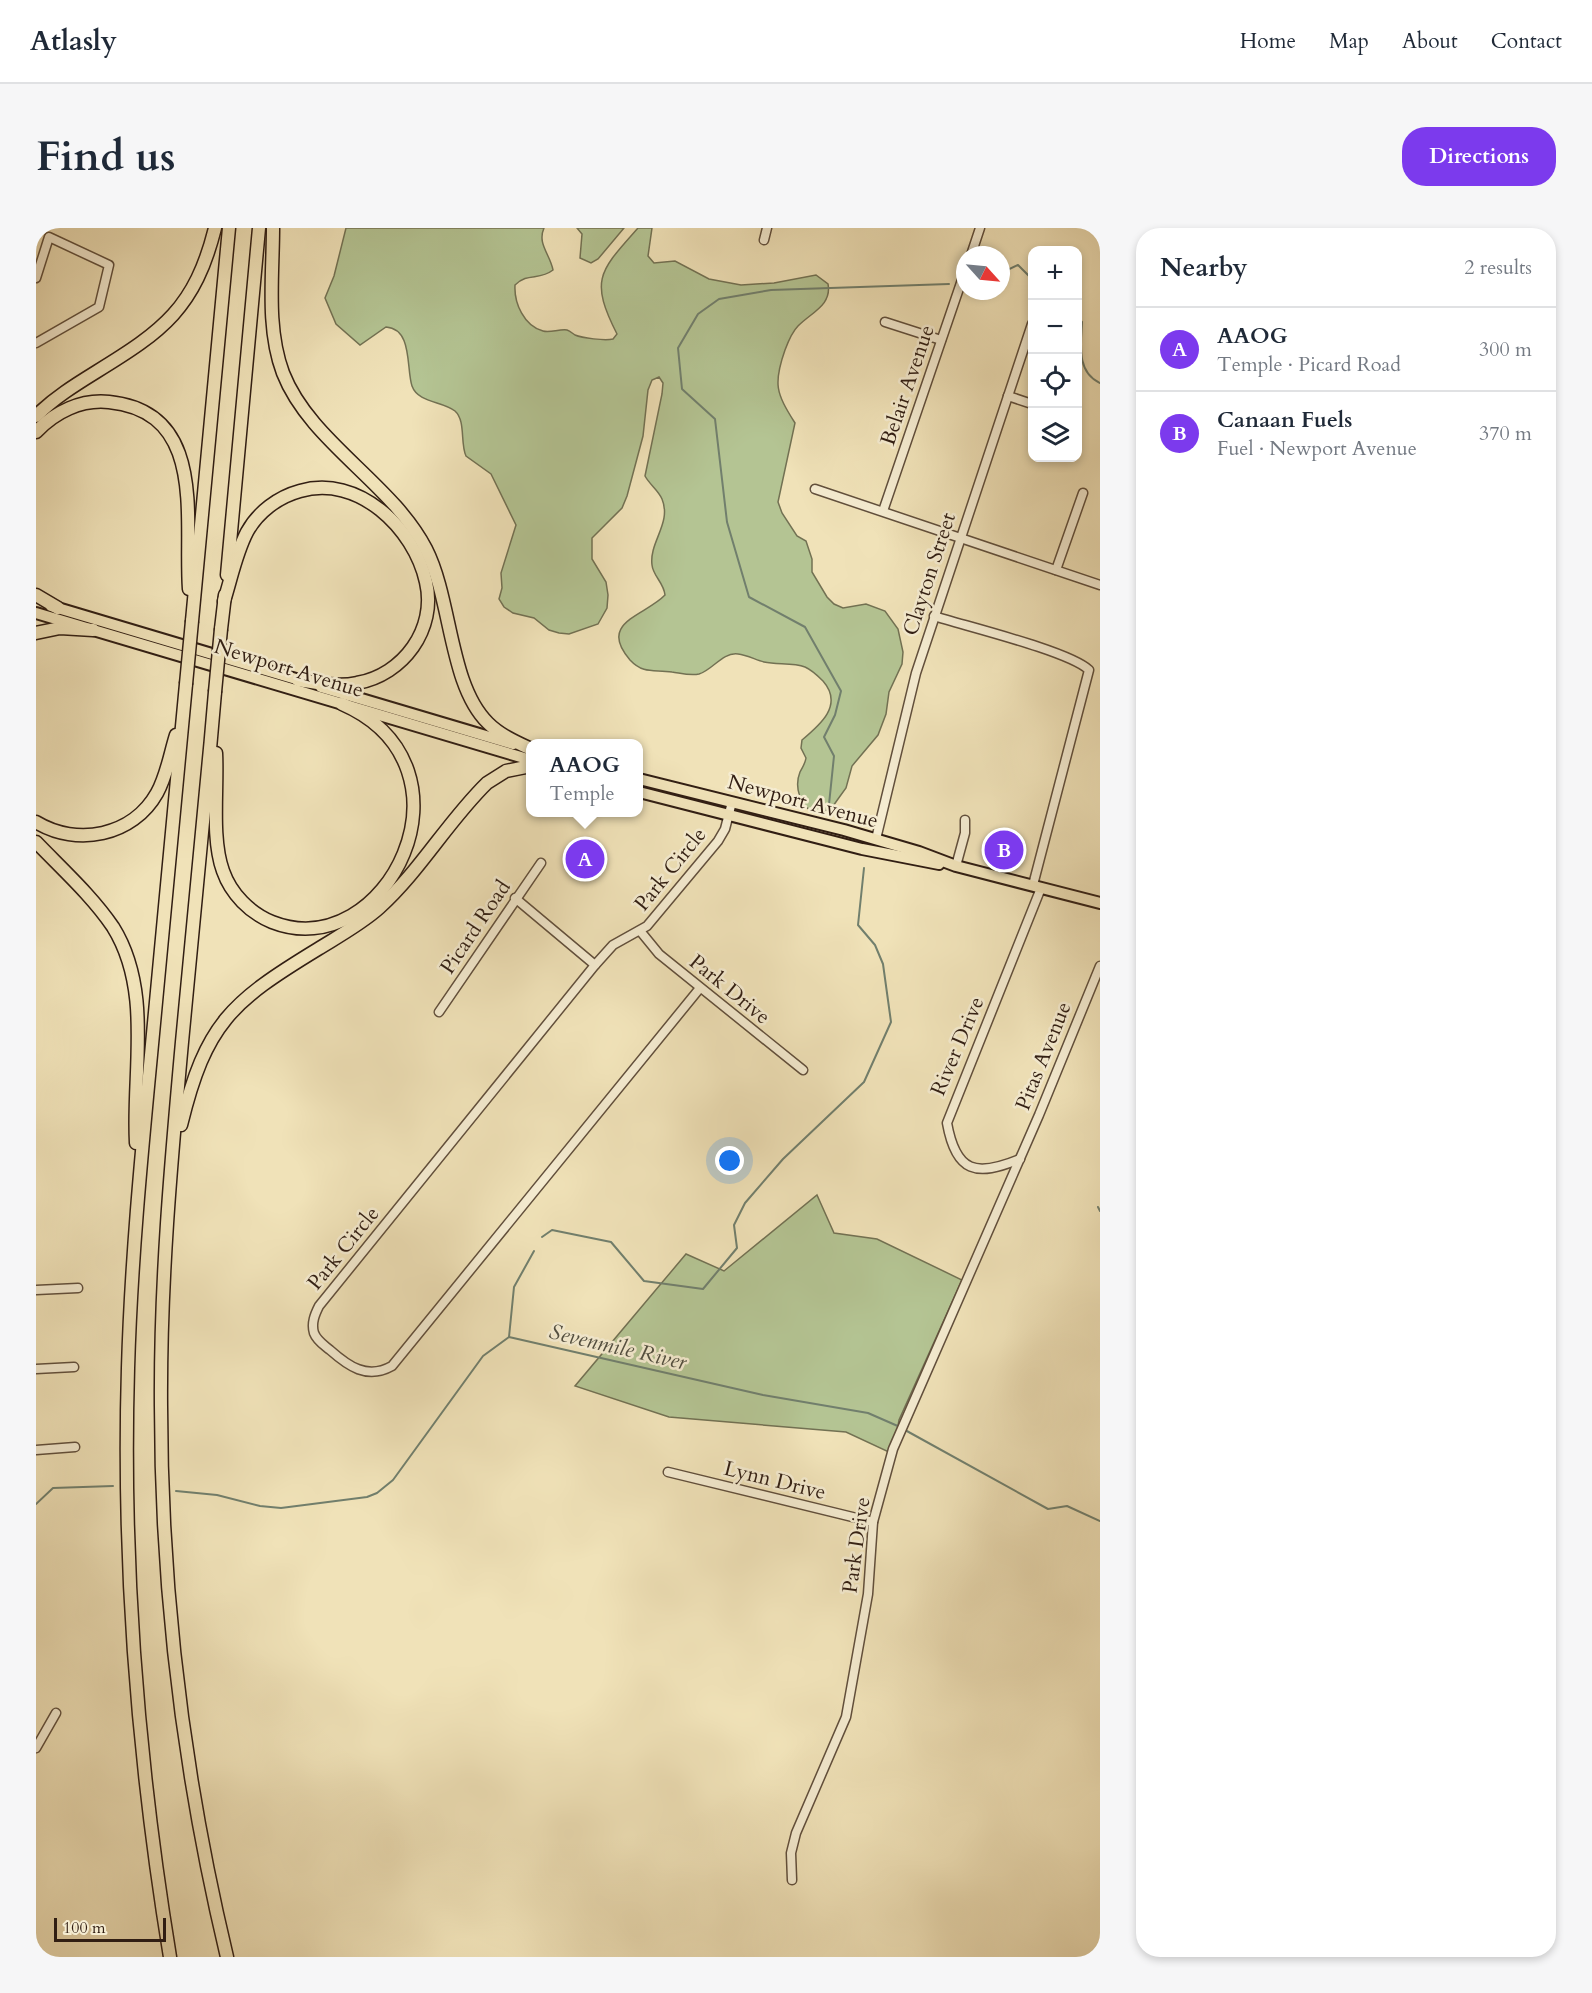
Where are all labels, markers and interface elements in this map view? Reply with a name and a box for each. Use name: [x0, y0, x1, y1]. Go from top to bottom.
text: Atlasly: [30, 22, 117, 60]
text: Home: [1240, 27, 1296, 56]
text: Map: [1329, 27, 1369, 56]
text: About: [1402, 27, 1458, 56]
text: Contact: [1491, 27, 1562, 56]
button: Directions: [1402, 127, 1556, 186]
text: Find us: [36, 128, 176, 185]
north arrow: [956, 246, 1010, 300]
map controls: [1028, 246, 1082, 462]
button: +: [1028, 246, 1082, 300]
text: Nearby: [1160, 250, 1248, 285]
text: 2 results: [1464, 254, 1532, 281]
button: −: [1028, 300, 1082, 354]
street label: Belair Avenue: [873, 321, 942, 449]
text: AAOG: [1217, 321, 1288, 351]
text: A: [1172, 336, 1187, 363]
text: 300 m: [1479, 336, 1532, 363]
text: Temple · Picard Road: [1217, 351, 1401, 378]
button: locate: [1028, 354, 1082, 408]
text: Canaan Fuels: [1217, 405, 1352, 435]
button: layers: [1028, 408, 1082, 462]
text: B: [1172, 420, 1187, 447]
text: 370 m: [1479, 420, 1532, 447]
text: Fuel · Newport Avenue: [1217, 435, 1417, 462]
street label: Clayton Street: [896, 509, 963, 639]
street label: Newport Avenue: [211, 632, 367, 705]
popup: [526, 739, 643, 817]
text: AAOG: [549, 750, 620, 780]
street label: Newport Avenue: [724, 767, 881, 836]
text: Temple: [549, 780, 615, 807]
street label: Park Circle: [628, 821, 713, 917]
pin: B: [984, 828, 1024, 872]
pin: A: [566, 836, 604, 882]
street label: Picard Road: [433, 875, 518, 980]
street label: Park Drive: [683, 948, 776, 1031]
street label: River Drive: [924, 992, 991, 1100]
street label: Pitas Avenue: [1009, 998, 1078, 1115]
your location: [715, 1146, 744, 1175]
street label: Park Circle: [301, 1200, 386, 1296]
water label: Sevenmile River: [546, 1317, 690, 1378]
street label: Lynn Drive: [721, 1454, 829, 1507]
street label: Park Drive: [835, 1495, 878, 1595]
scale bar: [54, 1915, 166, 1942]
text: 100 m: [63, 1917, 105, 1939]

